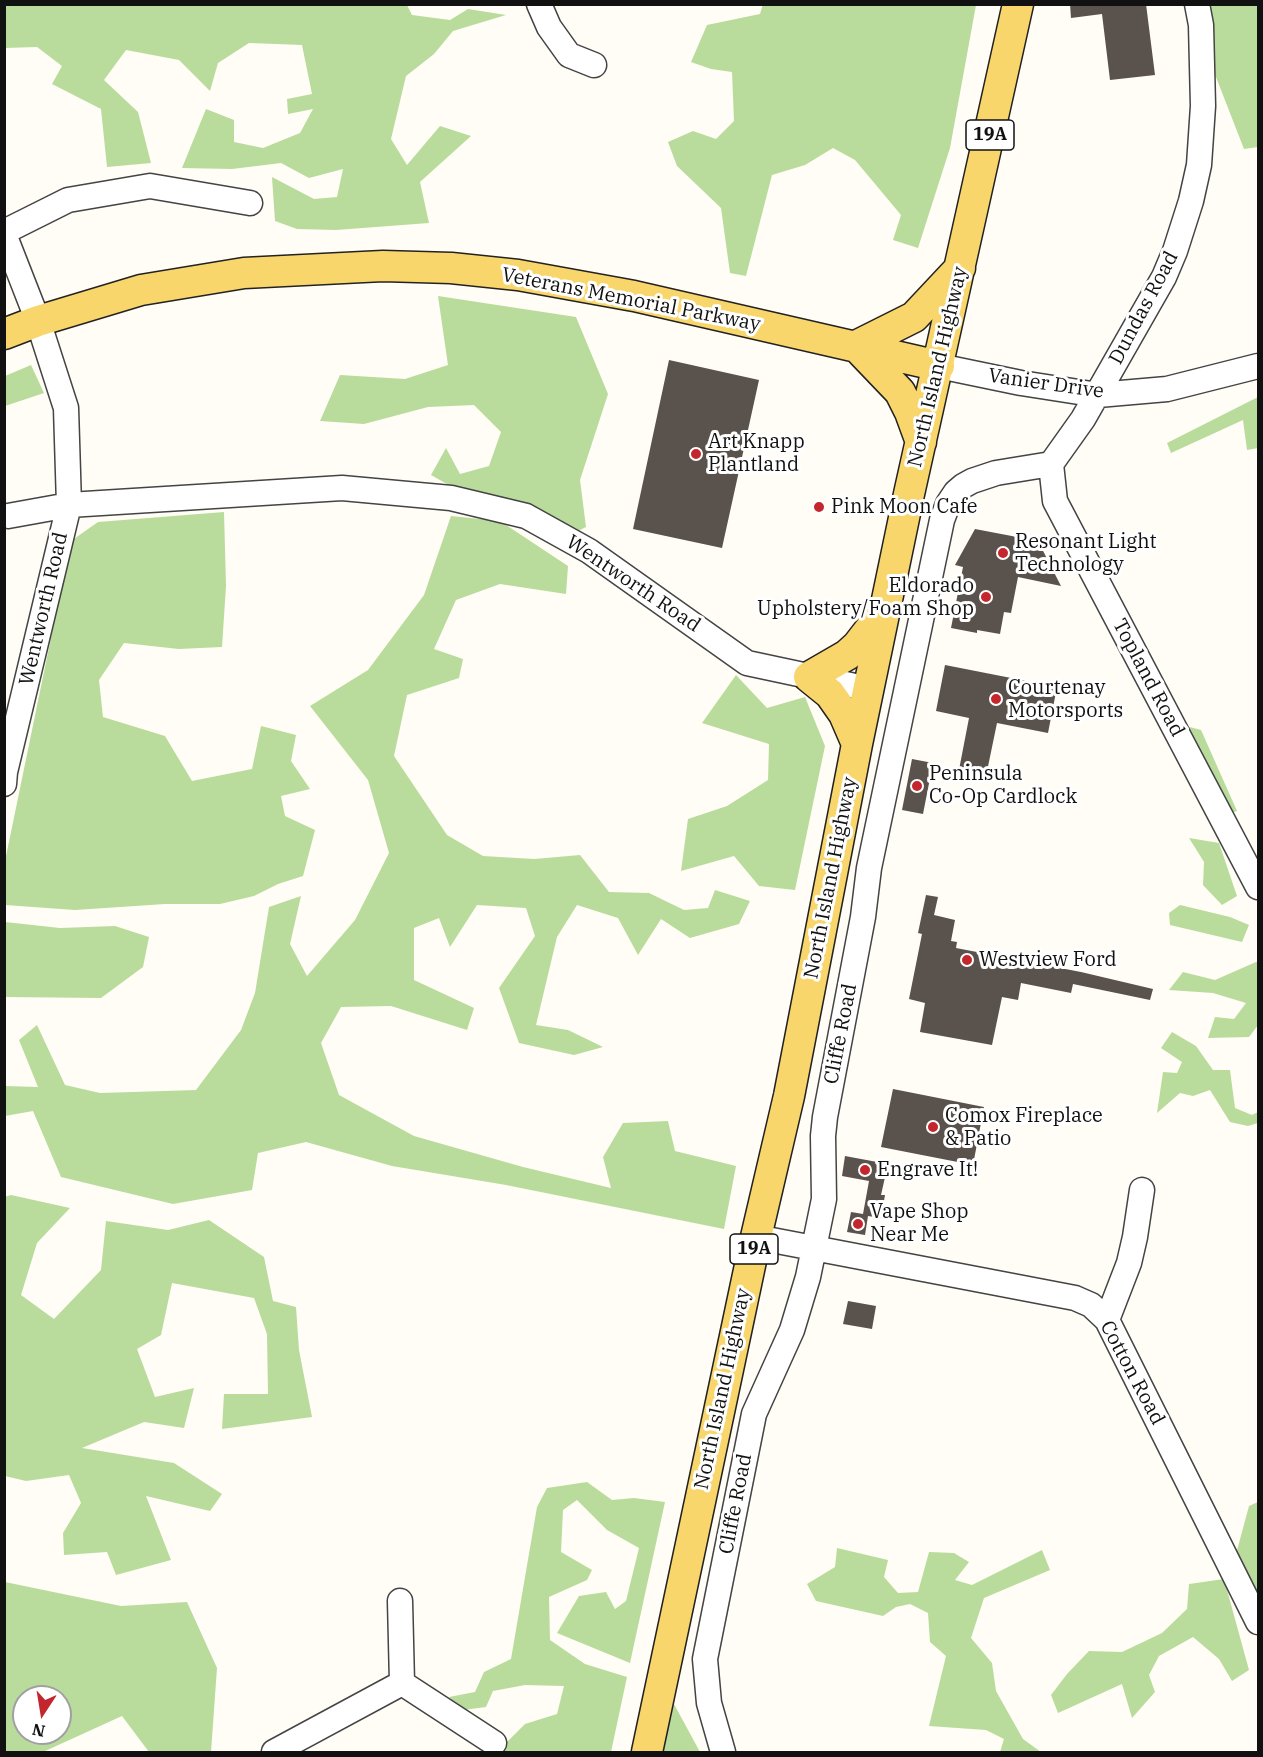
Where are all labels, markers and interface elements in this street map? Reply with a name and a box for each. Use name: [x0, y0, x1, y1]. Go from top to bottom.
road number: 19A: [966, 120, 1014, 150]
street label: Dundas Road: [1104, 247, 1184, 369]
street label: Veterans Memorial Parkway: [499, 263, 763, 337]
street label: North Island Highway: [903, 264, 973, 470]
street label: Vanier Drive: [987, 364, 1105, 404]
place label: Art Knapp Plantland: [708, 430, 805, 477]
marker: Art Knapp Plantland: [689, 447, 703, 461]
place label: Pink Moon Cafe: [831, 495, 978, 519]
marker: Pink Moon Cafe: [812, 500, 826, 514]
street label: Wentworth Road: [15, 530, 73, 688]
street label: Wentworth Road: [561, 530, 705, 638]
place label: Resonant Light Technology: [1015, 530, 1157, 577]
marker: Resonant Light Technology: [996, 546, 1010, 560]
place label: Eldorado Upholstery/Foam Shop: [757, 574, 974, 621]
marker: Eldorado Upholstery/Foam Shop: [979, 590, 993, 604]
street label: Topland Road: [1107, 615, 1189, 741]
place label: Courtenay Motorsports: [1008, 676, 1123, 723]
marker: Courtenay Motorsports: [989, 692, 1003, 706]
place label: Peninsula Co-Op Cardlock: [929, 762, 1077, 809]
street label: North Island Highway: [800, 775, 862, 981]
marker: Peninsula Co-Op Cardlock: [910, 779, 924, 793]
place label: Westview Ford: [979, 948, 1117, 972]
marker: Westview Ford: [960, 953, 974, 967]
street label: Cliffe Road: [819, 982, 863, 1086]
place label: Comox Fireplace & Patio: [945, 1104, 1103, 1151]
marker: Comox Fireplace & Patio: [926, 1120, 940, 1134]
place label: Engrave It!: [877, 1158, 978, 1182]
marker: Engrave It!: [858, 1163, 872, 1177]
place label: Vape Shop Near Me: [870, 1200, 968, 1247]
marker: Vape Shop Near Me: [851, 1217, 865, 1231]
road number: 19A: [730, 1234, 778, 1264]
street label: North Island Highway: [690, 1286, 756, 1492]
street label: Cotton Road: [1095, 1317, 1169, 1429]
street label: Cliffe Road: [714, 1452, 758, 1556]
north arrow: [12, 1685, 72, 1745]
text: N: [30, 1720, 47, 1742]

